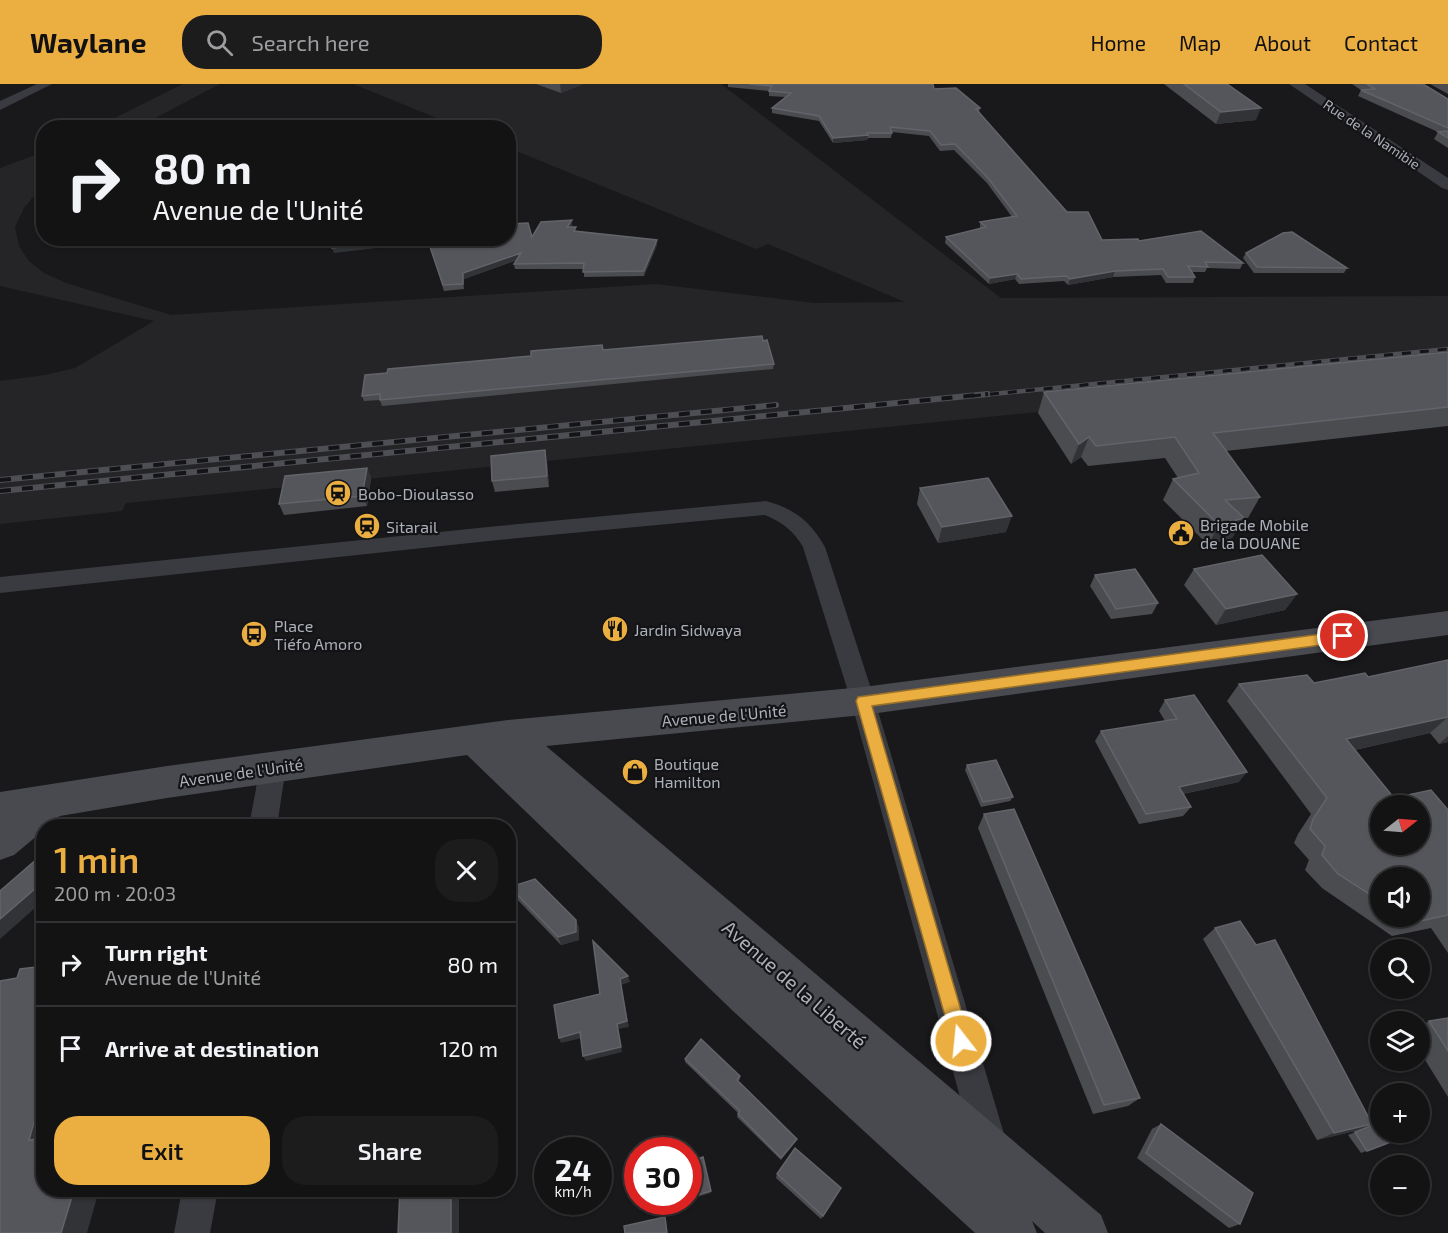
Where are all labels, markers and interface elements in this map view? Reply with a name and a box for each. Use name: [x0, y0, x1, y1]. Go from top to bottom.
search box: [182, 15, 602, 69]
text: Waylane: [30, 25, 146, 59]
icon: search: [203, 26, 236, 59]
text: Search here: [251, 29, 370, 55]
text: Home: [1090, 30, 1146, 55]
text: Map: [1179, 30, 1221, 55]
text: About: [1254, 30, 1311, 55]
text: Contact: [1344, 30, 1418, 55]
street label: Rue de la Namibie: [1320, 95, 1424, 173]
text: 80 m: [153, 142, 252, 192]
icon: right: [54, 144, 132, 222]
text: Avenue de l'Unité: [153, 193, 364, 225]
station icon: Bobo-Dioulasso: [323, 478, 353, 508]
place label: Bobo-Dioulasso: [358, 484, 474, 503]
station icon: Sitarail: [352, 511, 382, 541]
place label: Brigade Mobile de la DOUANE: [1200, 515, 1309, 552]
place label: Sitarail: [386, 517, 438, 536]
public building icon: Brigade Mobile de la DOUANE: [1166, 518, 1196, 548]
pin: [1317, 610, 1368, 661]
restaurant icon: Jardin Sidwaya: [600, 614, 630, 644]
place label: Place Tiéfo Amoro: [274, 616, 362, 653]
bus stop icon: Place Tiéfo Amoro: [239, 619, 269, 649]
icon: arrive: [1326, 619, 1359, 652]
place label: Jardin Sidwaya: [634, 620, 742, 639]
street label: Avenue de l'Unité: [661, 700, 787, 730]
street label: Avenue de l'Unité: [178, 754, 304, 790]
place label: Boutique Hamilton: [654, 754, 721, 791]
shop icon: Boutique Hamilton: [620, 757, 650, 787]
north arrow: [1370, 795, 1430, 855]
map controls: [1370, 795, 1430, 1215]
text: 1 min: [54, 837, 139, 880]
button: close: [435, 839, 498, 902]
button: sound: [1370, 867, 1430, 927]
text: 200 m · 20:03: [54, 881, 176, 905]
street label: Avenue de la Liberté: [718, 915, 872, 1053]
text: Turn right: [105, 939, 207, 965]
button: search: [1370, 939, 1430, 999]
icon: right: [54, 948, 87, 981]
text: 80 m: [447, 951, 498, 977]
text: Avenue de l'Unité: [105, 965, 261, 989]
position arrow: [929, 1009, 993, 1073]
button: layers: [1370, 1011, 1430, 1071]
icon: arrive: [54, 1032, 87, 1065]
text: Arrive at destination: [105, 1035, 319, 1061]
text: 120 m: [439, 1035, 498, 1061]
button: +: [1370, 1083, 1430, 1143]
button: Exit: [54, 1116, 270, 1185]
button: Share: [282, 1116, 498, 1185]
speed limit sign: 30: [624, 1137, 702, 1215]
text: 24: [555, 1151, 591, 1187]
button: −: [1370, 1155, 1430, 1215]
text: km/h: [554, 1182, 592, 1200]

